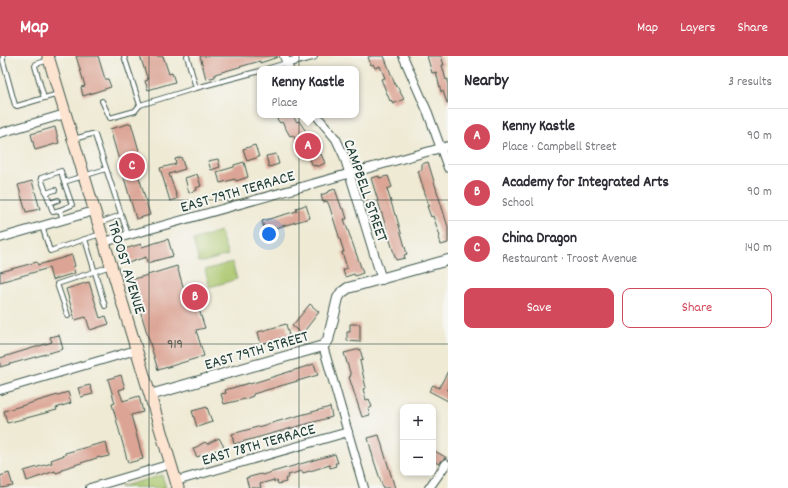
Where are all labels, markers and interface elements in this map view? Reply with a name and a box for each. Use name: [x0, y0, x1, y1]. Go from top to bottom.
text: Map: [20, 15, 49, 42]
text: Map: [637, 18, 658, 38]
text: Layers: [680, 18, 715, 38]
text: Share: [737, 18, 768, 38]
popup: [257, 66, 359, 118]
text: Nearby: [464, 70, 508, 94]
text: Kenny Kastle: [272, 72, 344, 94]
text: 3 results: [728, 73, 772, 92]
text: Place: [272, 94, 298, 113]
text: Kenny Kastle: [502, 116, 575, 138]
text: A: [473, 127, 481, 146]
text: 90 m: [747, 127, 772, 146]
pin: A: [295, 131, 321, 161]
street label: CAMPBELL STREET: [336, 136, 393, 246]
text: Place · Campbell Street: [502, 138, 617, 157]
pin: C: [119, 151, 145, 181]
street label: EAST 79TH TERRACE: [178, 165, 298, 220]
text: Academy for Integrated Arts: [502, 172, 669, 194]
text: B: [474, 183, 480, 202]
text: 90 m: [747, 183, 772, 202]
text: School: [502, 194, 534, 213]
street label: TROOST AVENUE: [101, 218, 151, 318]
your location: [259, 224, 279, 244]
text: China Dragon: [502, 228, 577, 250]
text: C: [474, 239, 480, 258]
text: 140 m: [745, 239, 772, 258]
text: Restaurant · Troost Avenue: [502, 250, 637, 269]
pin: B: [182, 282, 208, 312]
button: Save: [464, 288, 614, 328]
button: Share: [622, 288, 772, 328]
street label: EAST 79TH STREET: [202, 325, 312, 377]
house number: 919: [167, 335, 183, 355]
map controls: [400, 404, 436, 476]
button: +: [400, 404, 436, 440]
street label: EAST 78TH TERRACE: [199, 418, 319, 473]
button: −: [400, 440, 436, 476]

